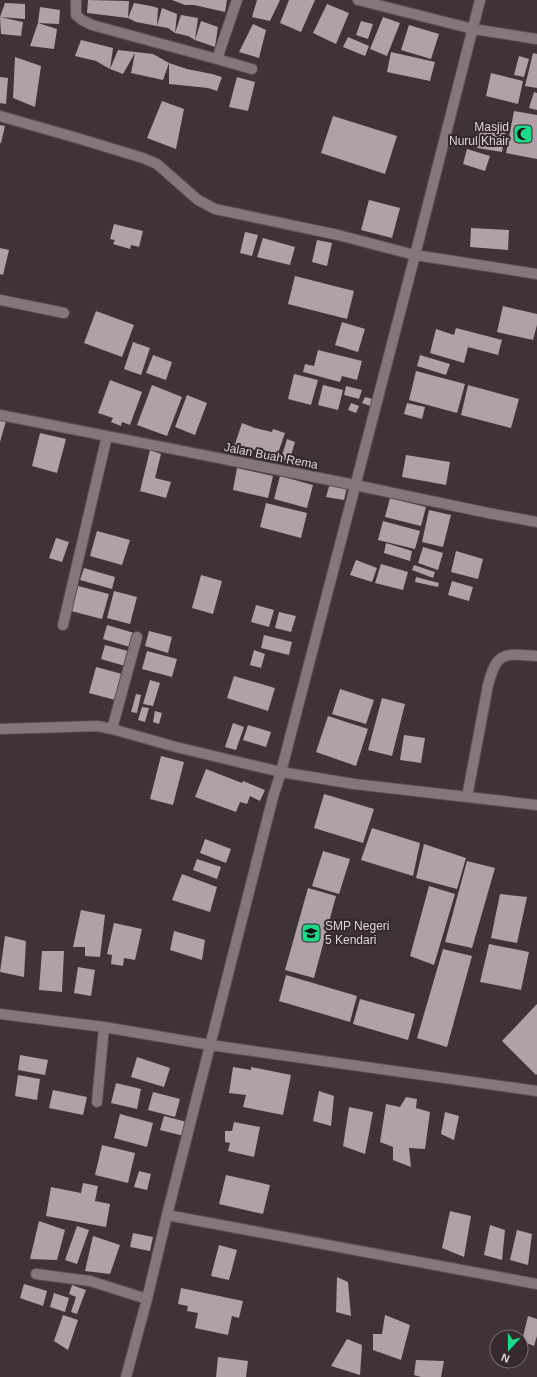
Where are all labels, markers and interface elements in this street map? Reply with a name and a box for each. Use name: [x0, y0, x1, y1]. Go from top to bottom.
place label: Masjid Nurul Khair: [449, 120, 509, 148]
mosque icon: Masjid Nurul Khair: [512, 123, 534, 145]
street label: Jalan Buah Rema: [223, 440, 319, 472]
place label: SMP Negeri 5 Kendari: [325, 919, 389, 947]
school or university icon: SMP Negeri 5 Kendari: [300, 922, 322, 944]
north arrow: [489, 1329, 529, 1369]
text: N: [500, 1351, 511, 1365]

